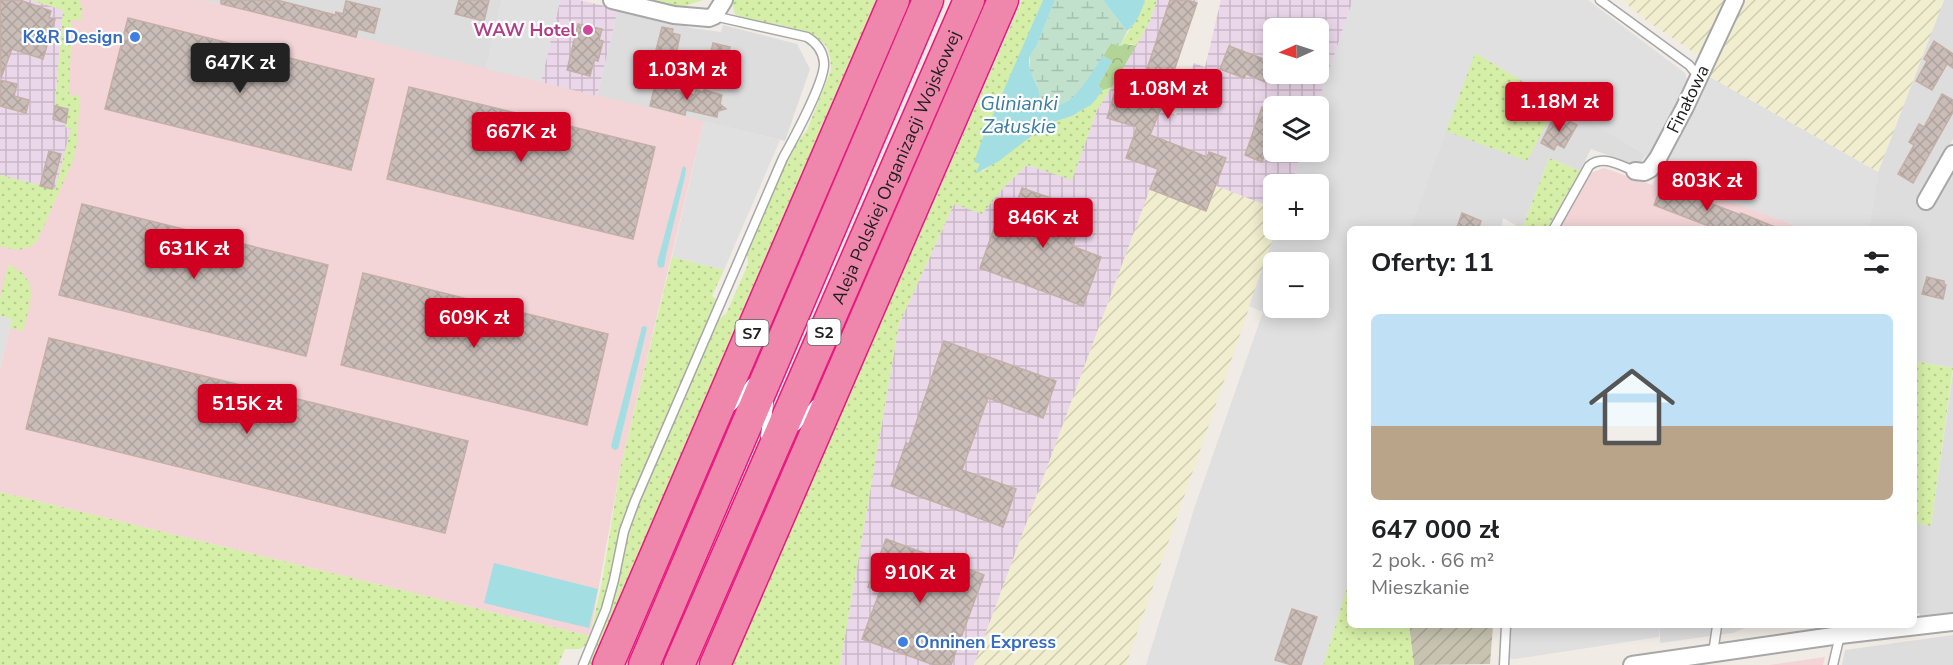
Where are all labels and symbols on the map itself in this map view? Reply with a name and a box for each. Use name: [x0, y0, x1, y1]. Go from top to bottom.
place label: WAW Hotel: [473, 18, 576, 42]
north arrow: [1263, 18, 1329, 84]
marker: WAW Hotel: [581, 23, 595, 37]
place label: K&R Design: [23, 25, 123, 49]
street label: Aleja Polskiej Organizacji Wojskowej: [826, 27, 966, 308]
marker: K&R Design: [128, 30, 142, 44]
pin: 647K zł: [185, 43, 295, 94]
pin: 1.03M zł: [625, 50, 749, 101]
street label: Finałowa: [1661, 61, 1715, 137]
pin: 1.08M zł: [1106, 69, 1230, 120]
pin: 1.18M zł: [1497, 82, 1621, 133]
water label: Glinianki Załuskie: [980, 90, 1058, 140]
pin: 667K zł: [466, 112, 576, 163]
pin: 803K zł: [1652, 161, 1762, 212]
pin: 846K zł: [988, 198, 1098, 249]
pin: 631K zł: [139, 229, 249, 280]
pin: 609K zł: [419, 298, 529, 349]
road number: S2: [808, 319, 840, 345]
road number: S7: [736, 320, 768, 346]
pin: 515K zł: [192, 384, 302, 435]
pin: 910K zł: [865, 553, 975, 604]
place label: Onninen Express: [915, 630, 1056, 654]
marker: Onninen Express: [896, 635, 910, 649]

